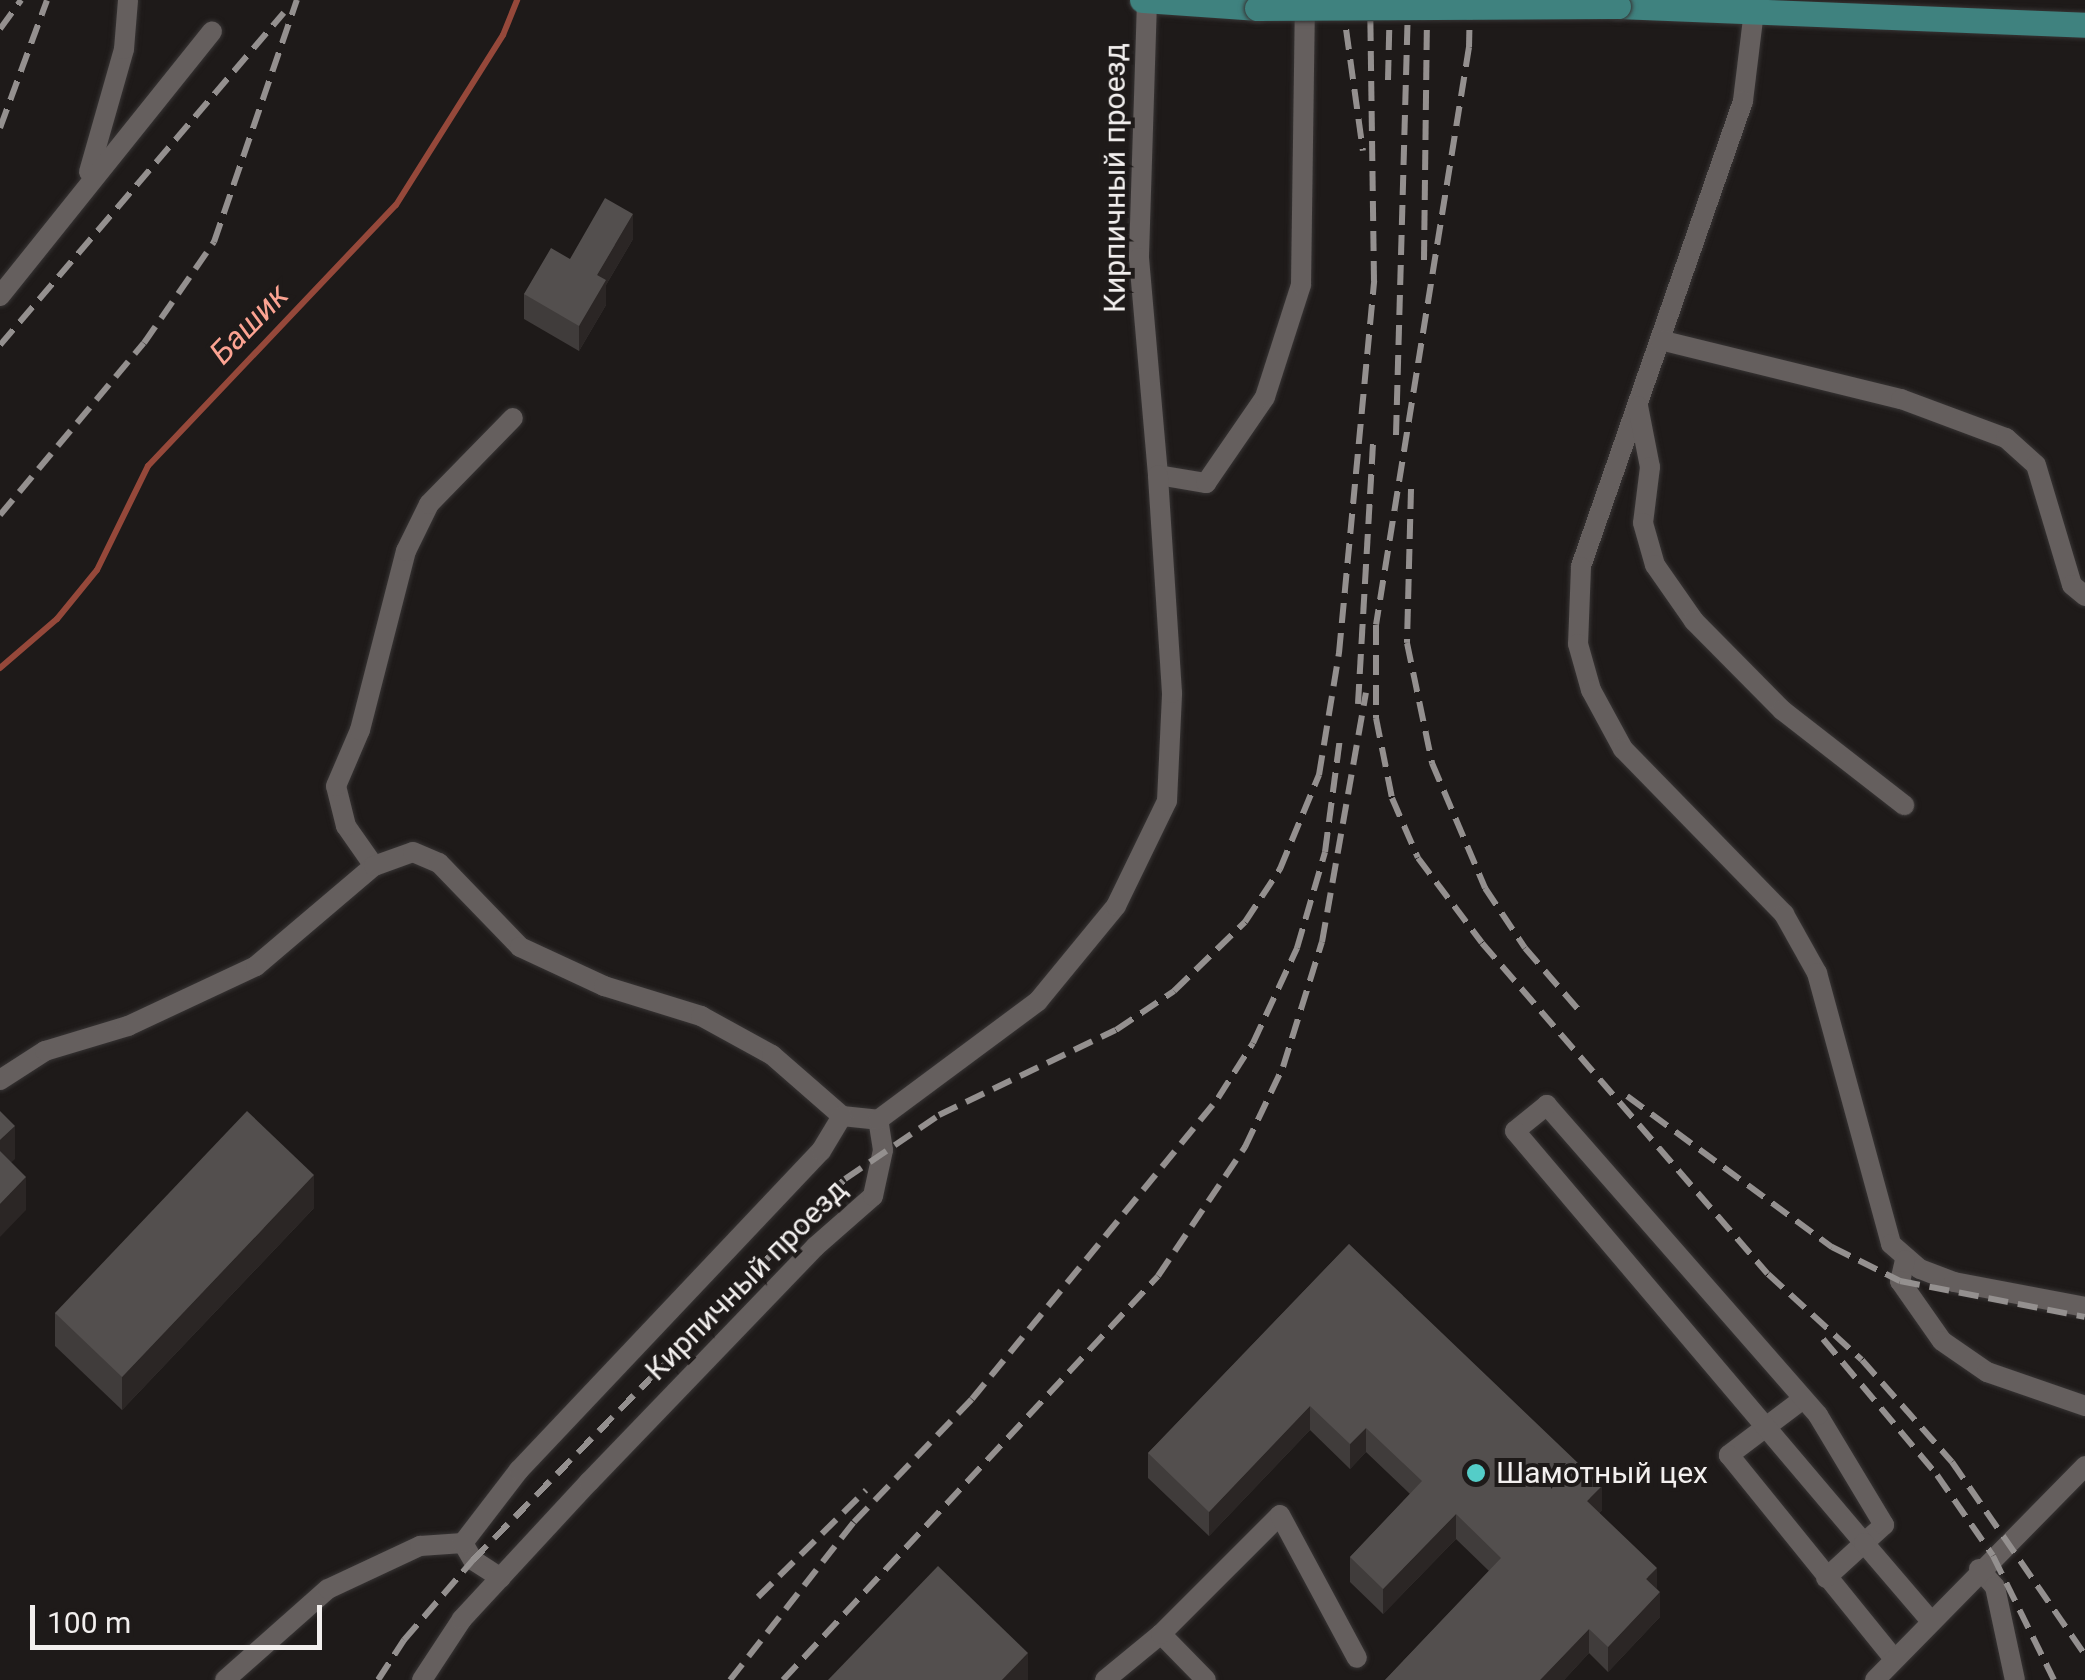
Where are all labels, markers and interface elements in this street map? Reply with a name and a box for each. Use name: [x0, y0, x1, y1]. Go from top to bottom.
street label: Кирпичный проезд: [1097, 43, 1133, 313]
water label: Башик: [202, 276, 296, 372]
street label: Кирпичный проезд: [638, 1172, 854, 1388]
place label: Шамотный цех: [1496, 1455, 1708, 1491]
marker: Шамотный цех: [1465, 1462, 1487, 1484]
scale bar: [35, 1585, 328, 1647]
text: 100 m: [47, 1605, 131, 1640]

